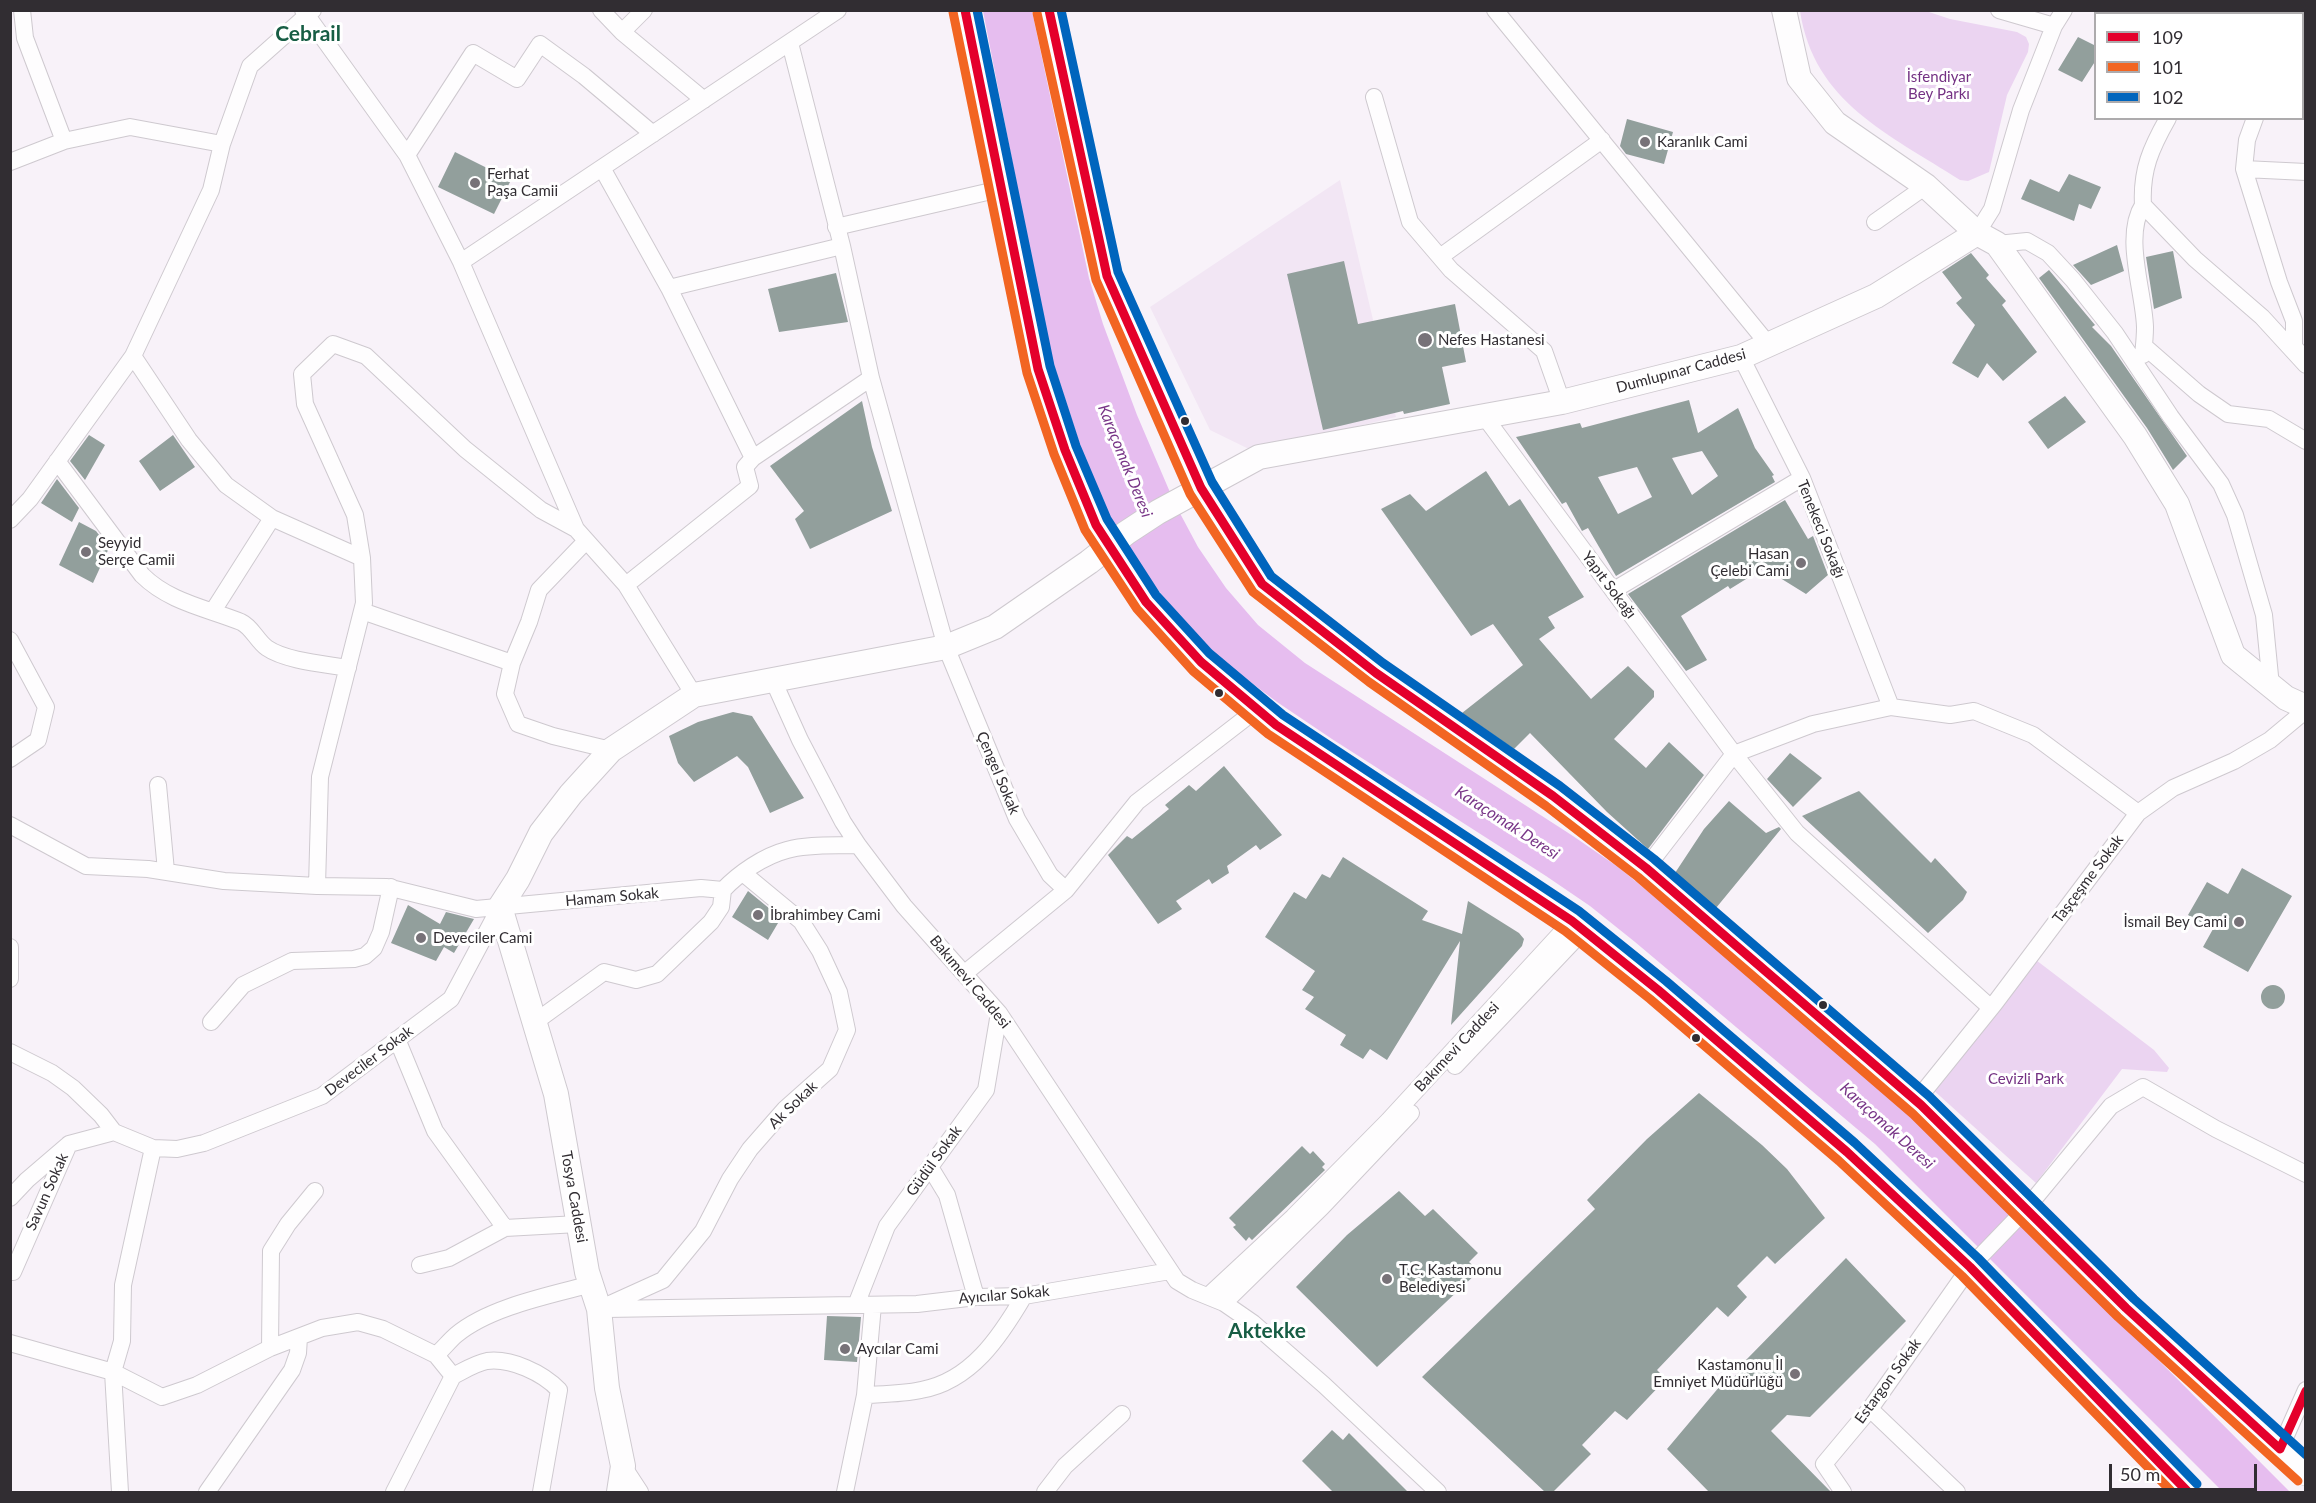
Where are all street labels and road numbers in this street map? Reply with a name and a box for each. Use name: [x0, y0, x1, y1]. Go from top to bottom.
street label: Dumlupınar Caddesi: [1614, 345, 1748, 397]
street label: Tenekeci Sokağı: [1793, 477, 1849, 581]
street label: Yapıt Sokağı: [1578, 548, 1640, 622]
street label: Çengel Sokak: [972, 729, 1024, 817]
street label: Taşçeşme Sokak: [2049, 831, 2127, 927]
street label: Hamam Sokak: [564, 884, 660, 910]
street label: Bakımevi Caddesi: [926, 932, 1014, 1032]
street label: Bakımevi Caddesi: [1411, 999, 1503, 1095]
street label: Deveciler Sokak: [322, 1022, 416, 1100]
street label: Ak Sokak: [765, 1077, 821, 1133]
street label: Güdül Sokak: [902, 1122, 966, 1200]
street label: Savun Sokak: [22, 1150, 72, 1234]
street label: Tosya Caddesi: [557, 1150, 591, 1244]
street label: Ayıcılar Sokak: [958, 1282, 1050, 1308]
street label: Estargon Sokak: [1851, 1335, 1925, 1427]

